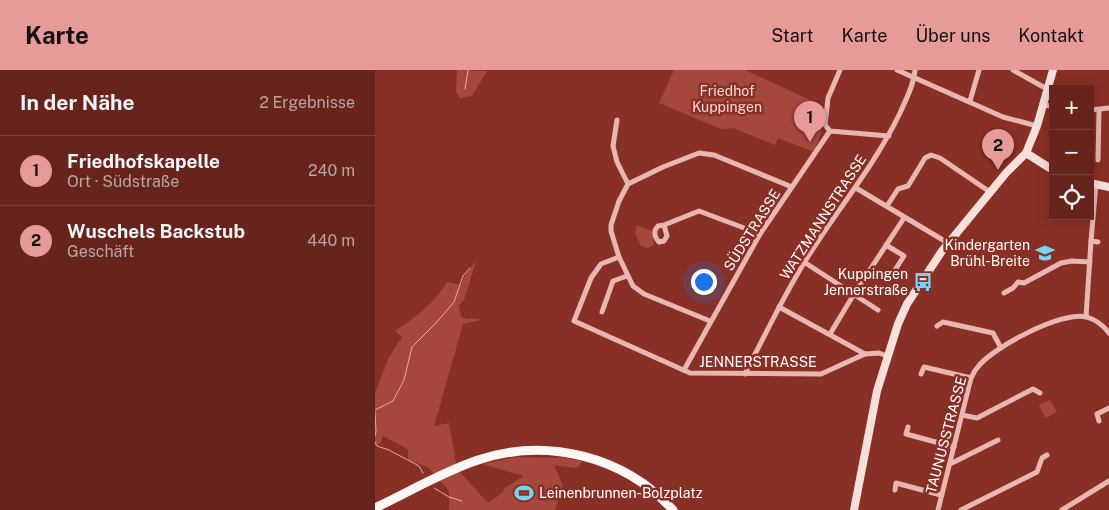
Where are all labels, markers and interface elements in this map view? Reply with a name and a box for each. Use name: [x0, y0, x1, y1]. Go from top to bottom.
text: Karte: [25, 21, 89, 49]
text: Start: [771, 25, 814, 46]
text: Karte: [842, 25, 887, 46]
text: Über uns: [915, 25, 990, 46]
text: Kontakt: [1018, 25, 1084, 46]
park label: Friedhof Kuppingen: [692, 83, 762, 115]
map controls: [1049, 85, 1094, 220]
button: +: [1049, 85, 1094, 130]
text: In der Nähe: [20, 90, 135, 115]
text: 2 Ergebnisse: [259, 93, 355, 112]
pin: 1: [794, 101, 826, 142]
pin: 2: [982, 129, 1014, 170]
button: −: [1049, 130, 1094, 175]
text: Friedhofskapelle: [67, 150, 220, 172]
street label: WATZMANNSTRASSE: [777, 152, 869, 282]
text: 1: [33, 161, 39, 180]
text: 240 m: [308, 161, 355, 180]
text: Ort · Südstraße: [67, 172, 179, 191]
button: locate: [1049, 175, 1094, 220]
street label: SÜDSTRASSE: [719, 185, 783, 274]
text: Wuschels Backstub: [67, 220, 245, 242]
text: 2: [31, 231, 41, 250]
text: 440 m: [307, 231, 355, 250]
place label: Kindergarten Brühl-Breite: [945, 237, 1030, 269]
text: Geschäft: [67, 242, 134, 261]
school or university icon: Kindergarten Brühl-Breite: [1034, 242, 1056, 264]
place label: Kuppingen Jennerstraße: [824, 266, 908, 298]
your location: [691, 269, 717, 295]
bus stop icon: Kuppingen Jennerstraße: [912, 271, 934, 293]
street label: JENNERSTRASSE: [699, 354, 817, 370]
street label: TAUNUSSTRASSE: [923, 375, 969, 495]
sports icon: Leinenbrunnen-Bolzplatz: [513, 482, 535, 504]
place label: Leinenbrunnen-Bolzplatz: [539, 485, 703, 501]

